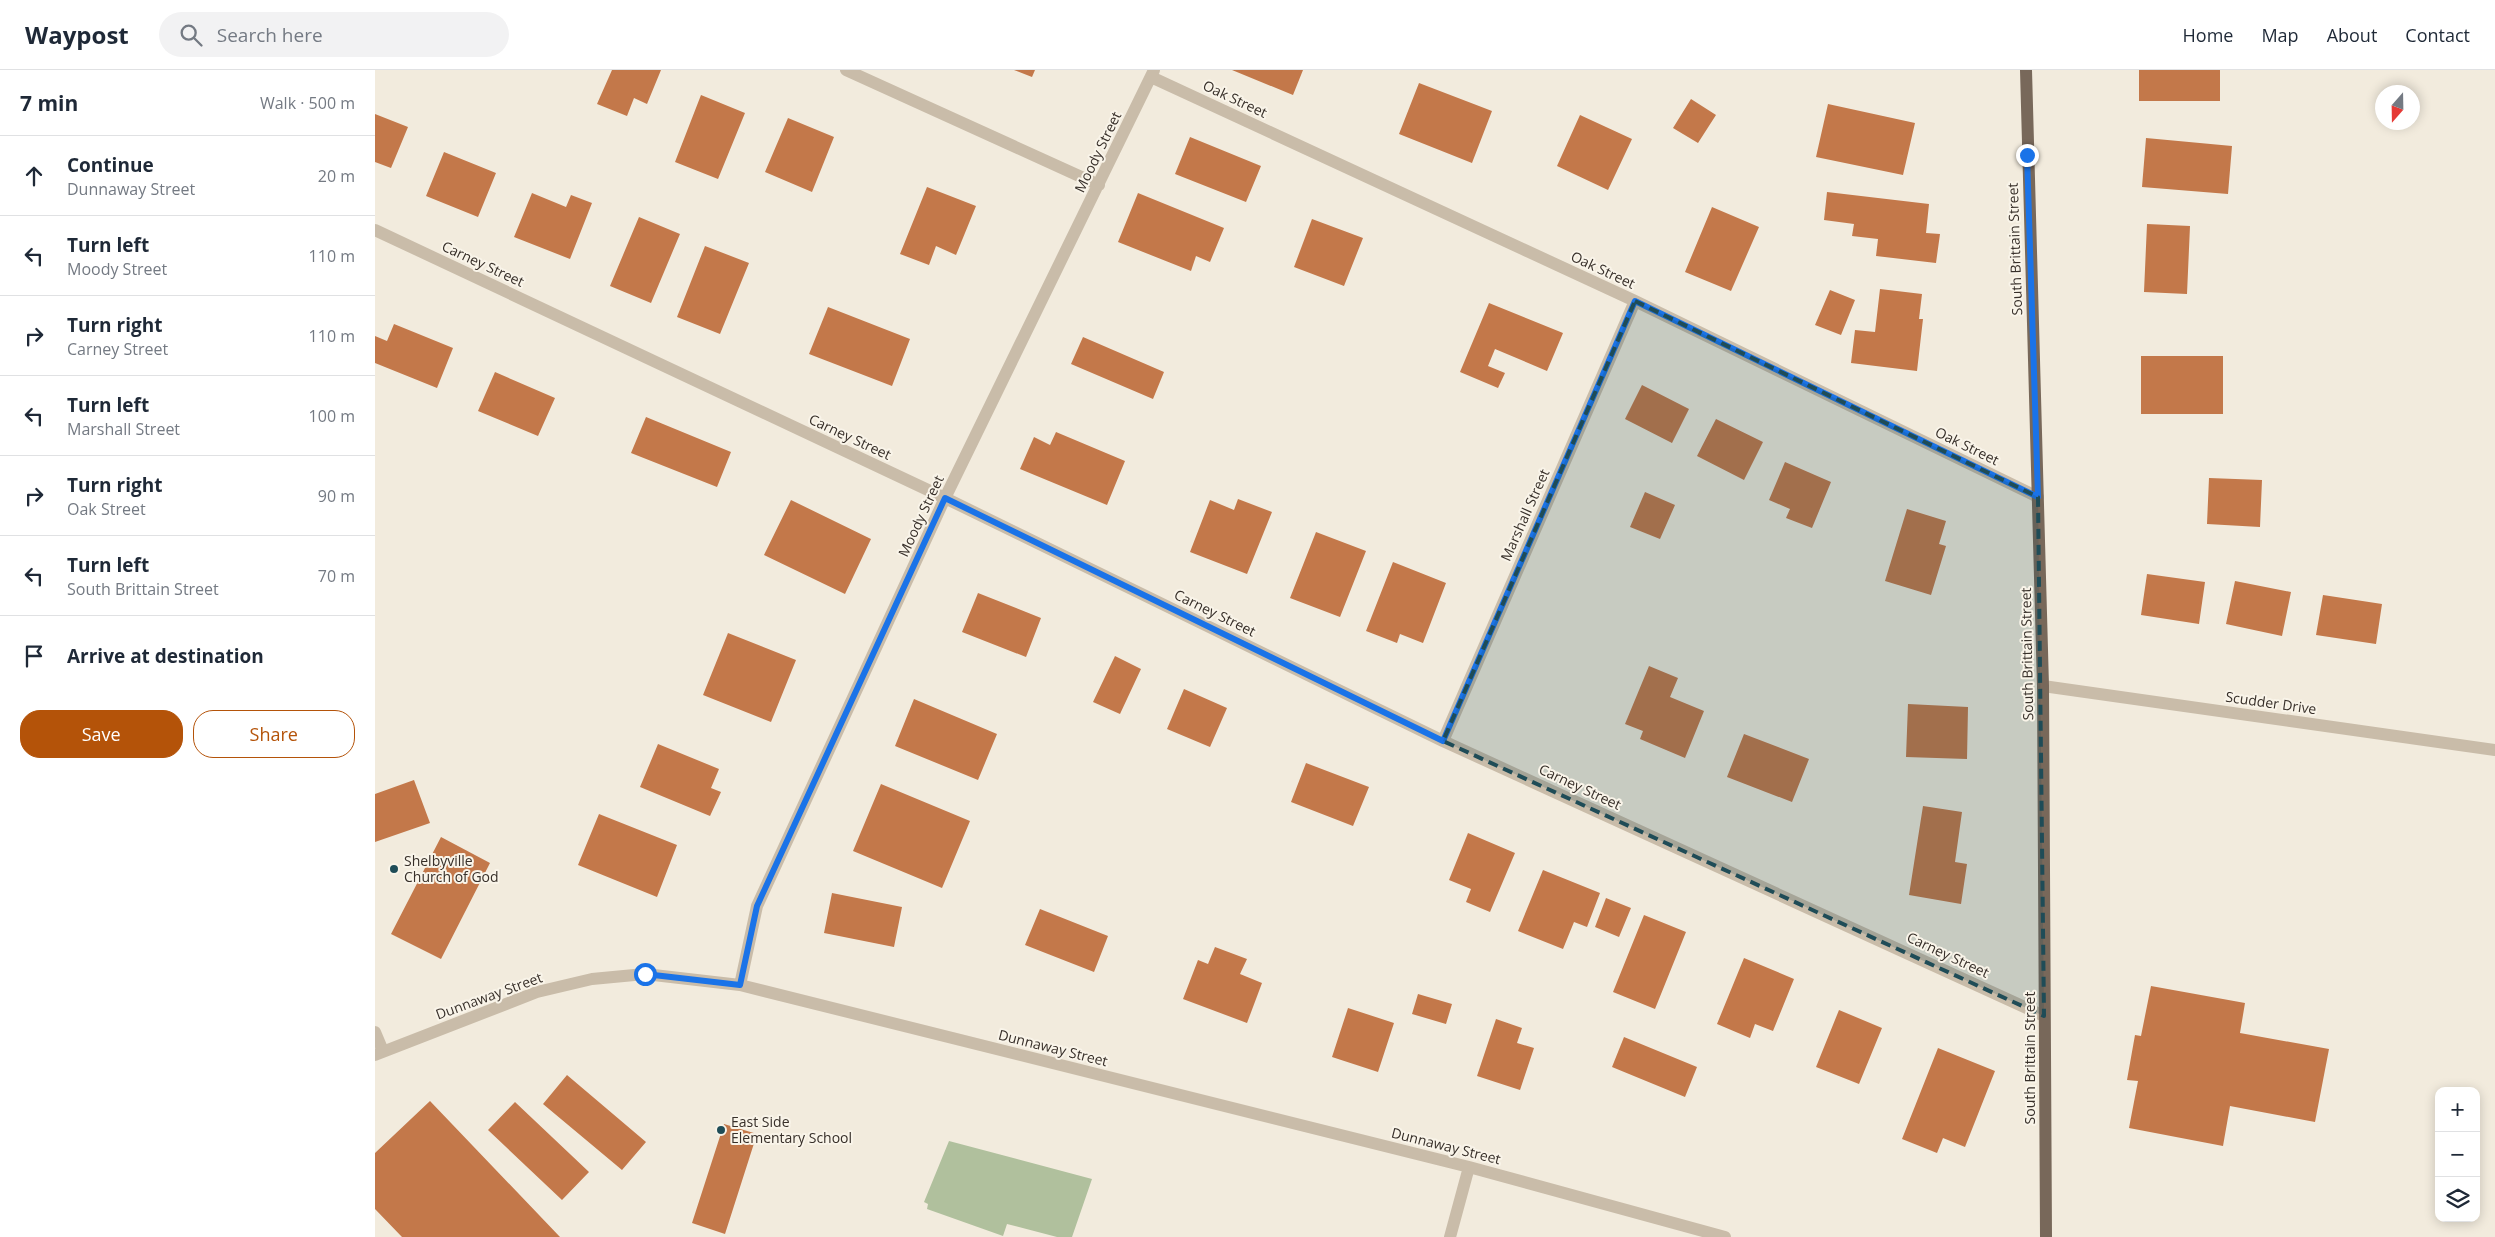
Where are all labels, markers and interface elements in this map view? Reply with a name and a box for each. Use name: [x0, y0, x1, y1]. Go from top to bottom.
search box: [159, 12, 509, 57]
text: Waypost: [25, 18, 129, 51]
icon: search: [177, 21, 205, 49]
text: Search here: [217, 22, 323, 48]
text: Home: [2183, 23, 2233, 47]
text: Map: [2261, 23, 2299, 47]
text: About: [2327, 23, 2377, 47]
text: Contact: [2405, 23, 2470, 47]
street label: Oak Street: [1200, 75, 1270, 122]
north arrow: [2375, 85, 2420, 130]
text: 7 min: [20, 89, 78, 117]
text: Walk · 500 m: [260, 92, 355, 114]
street label: Moody Street: [1070, 108, 1125, 195]
route end: [2016, 144, 2039, 167]
text: Continue: [67, 152, 154, 178]
icon: ahead: [20, 162, 48, 190]
text: 20 m: [318, 165, 355, 187]
text: Dunnaway Street: [67, 178, 195, 200]
street label: South Brittain Street: [2003, 182, 2026, 316]
text: Turn left: [67, 232, 149, 258]
street label: Carney Street: [439, 236, 527, 291]
icon: left: [20, 242, 48, 270]
text: 110 m: [309, 245, 355, 267]
street label: Oak Street: [1568, 246, 1638, 293]
text: Moody Street: [67, 258, 167, 280]
text: Turn right: [67, 312, 162, 338]
icon: right: [20, 322, 48, 350]
text: 110 m: [309, 325, 355, 347]
text: Carney Street: [67, 338, 168, 360]
text: Turn left: [67, 392, 149, 418]
icon: left: [20, 402, 48, 430]
text: 100 m: [309, 405, 355, 427]
street label: Carney Street: [806, 409, 894, 464]
text: Marshall Street: [67, 418, 180, 440]
street label: Oak Street: [1932, 422, 2002, 469]
street label: Marshall Street: [1496, 466, 1553, 564]
text: Turn right: [67, 472, 162, 498]
street label: Moody Street: [893, 472, 948, 560]
icon: right: [20, 482, 48, 510]
text: 90 m: [318, 485, 355, 507]
text: Oak Street: [67, 498, 146, 520]
text: Turn left: [67, 552, 149, 578]
icon: left: [20, 562, 48, 590]
text: 70 m: [318, 565, 355, 587]
text: South Brittain Street: [67, 578, 219, 600]
street label: Carney Street: [1171, 585, 1259, 640]
street label: South Brittain Street: [2016, 587, 2037, 721]
icon: arrive: [20, 642, 48, 670]
text: Arrive at destination: [67, 643, 264, 669]
street label: Scudder Drive: [2224, 687, 2318, 718]
button: Save: [20, 710, 183, 758]
button: Share: [193, 710, 355, 758]
street label: Carney Street: [1536, 759, 1624, 814]
place label: Shelbyville Church of God: [404, 851, 499, 886]
marker: Shelbyville Church of God: [388, 863, 400, 875]
street label: Carney Street: [1904, 927, 1992, 982]
route start: [634, 963, 657, 986]
street label: Dunnaway Street: [433, 967, 545, 1024]
street label: South Brittain Street: [2020, 992, 2039, 1124]
street label: Dunnaway Street: [996, 1025, 1110, 1070]
map controls: [2435, 1087, 2480, 1222]
button: +: [2435, 1087, 2480, 1132]
place label: East Side Elementary School: [731, 1112, 852, 1147]
street label: Dunnaway Street: [1389, 1123, 1503, 1168]
marker: East Side Elementary School: [715, 1124, 727, 1136]
button: −: [2435, 1132, 2480, 1177]
button: layers: [2435, 1177, 2480, 1222]

